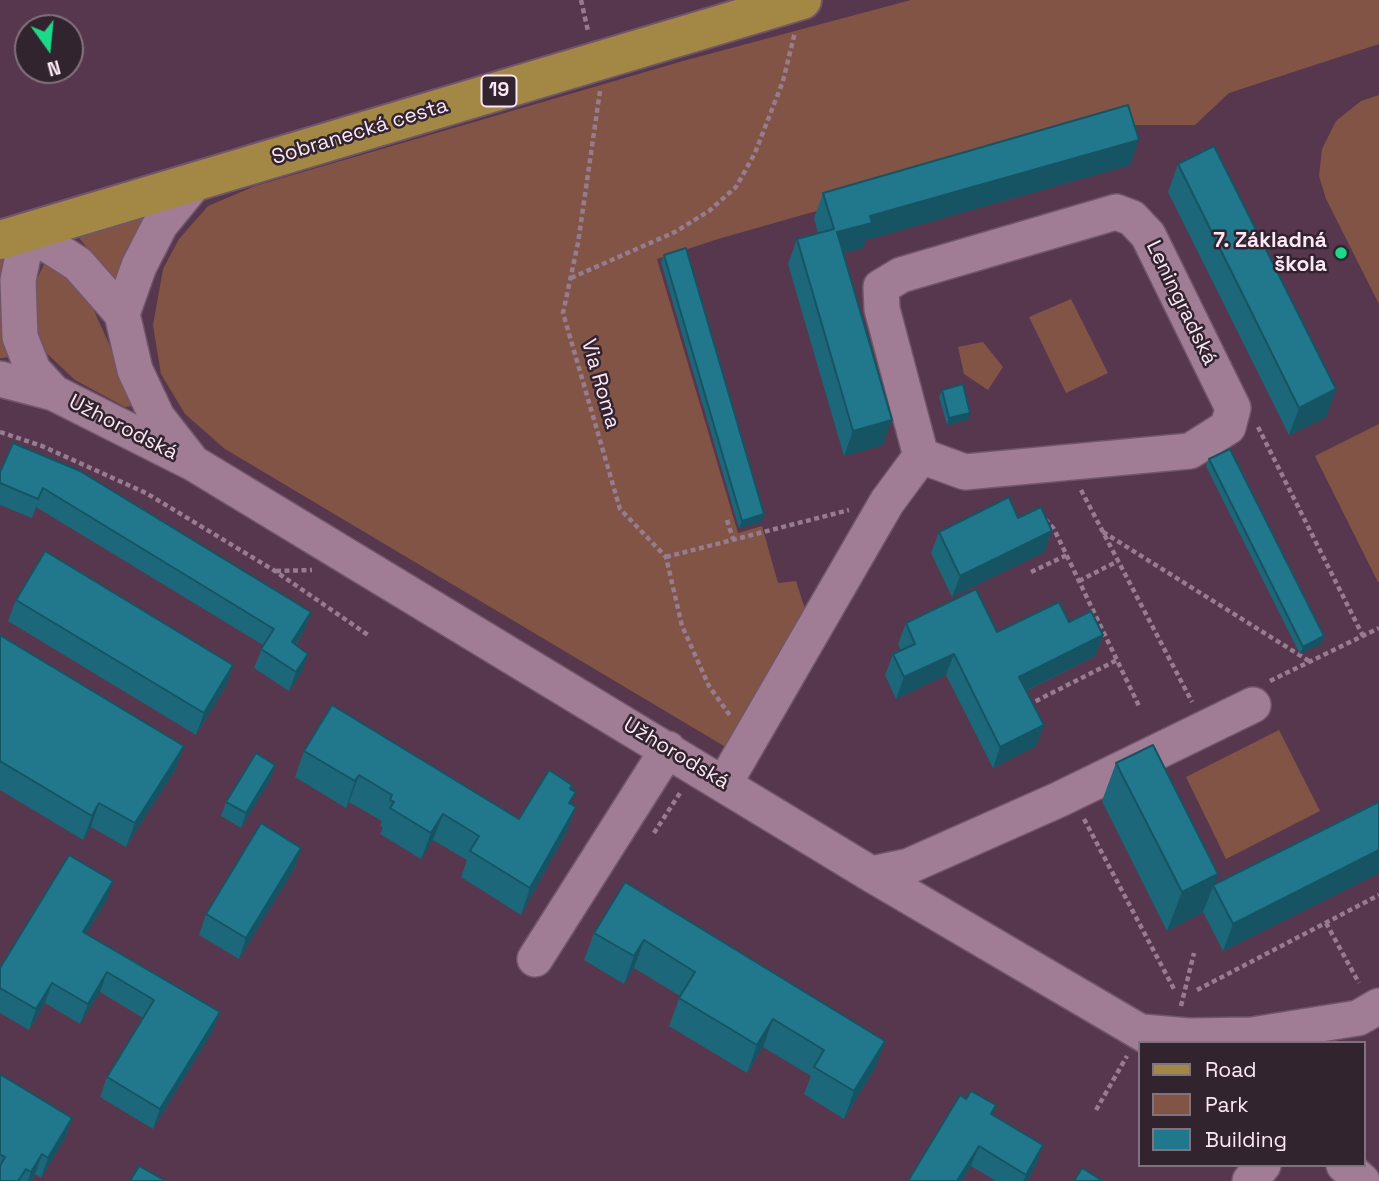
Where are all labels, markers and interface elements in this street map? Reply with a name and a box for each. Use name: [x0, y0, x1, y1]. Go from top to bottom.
north arrow: [14, 14, 84, 84]
text: N: [45, 54, 63, 82]
road number: 19: [482, 76, 516, 106]
street label: Sobranecká cesta: [269, 93, 451, 171]
place label: 7. Základná škola: [1213, 228, 1327, 278]
street label: Leningradská: [1140, 237, 1222, 369]
marker: 7. Základná škola: [1333, 245, 1349, 261]
street label: Via Roma: [575, 336, 625, 432]
street label: Užhorodská: [64, 390, 182, 466]
street label: Užhorodská: [619, 713, 733, 795]
legend: [1138, 1041, 1365, 1167]
text: Road: [1205, 1056, 1257, 1083]
text: Park: [1205, 1091, 1249, 1118]
text: Building: [1205, 1126, 1287, 1153]

